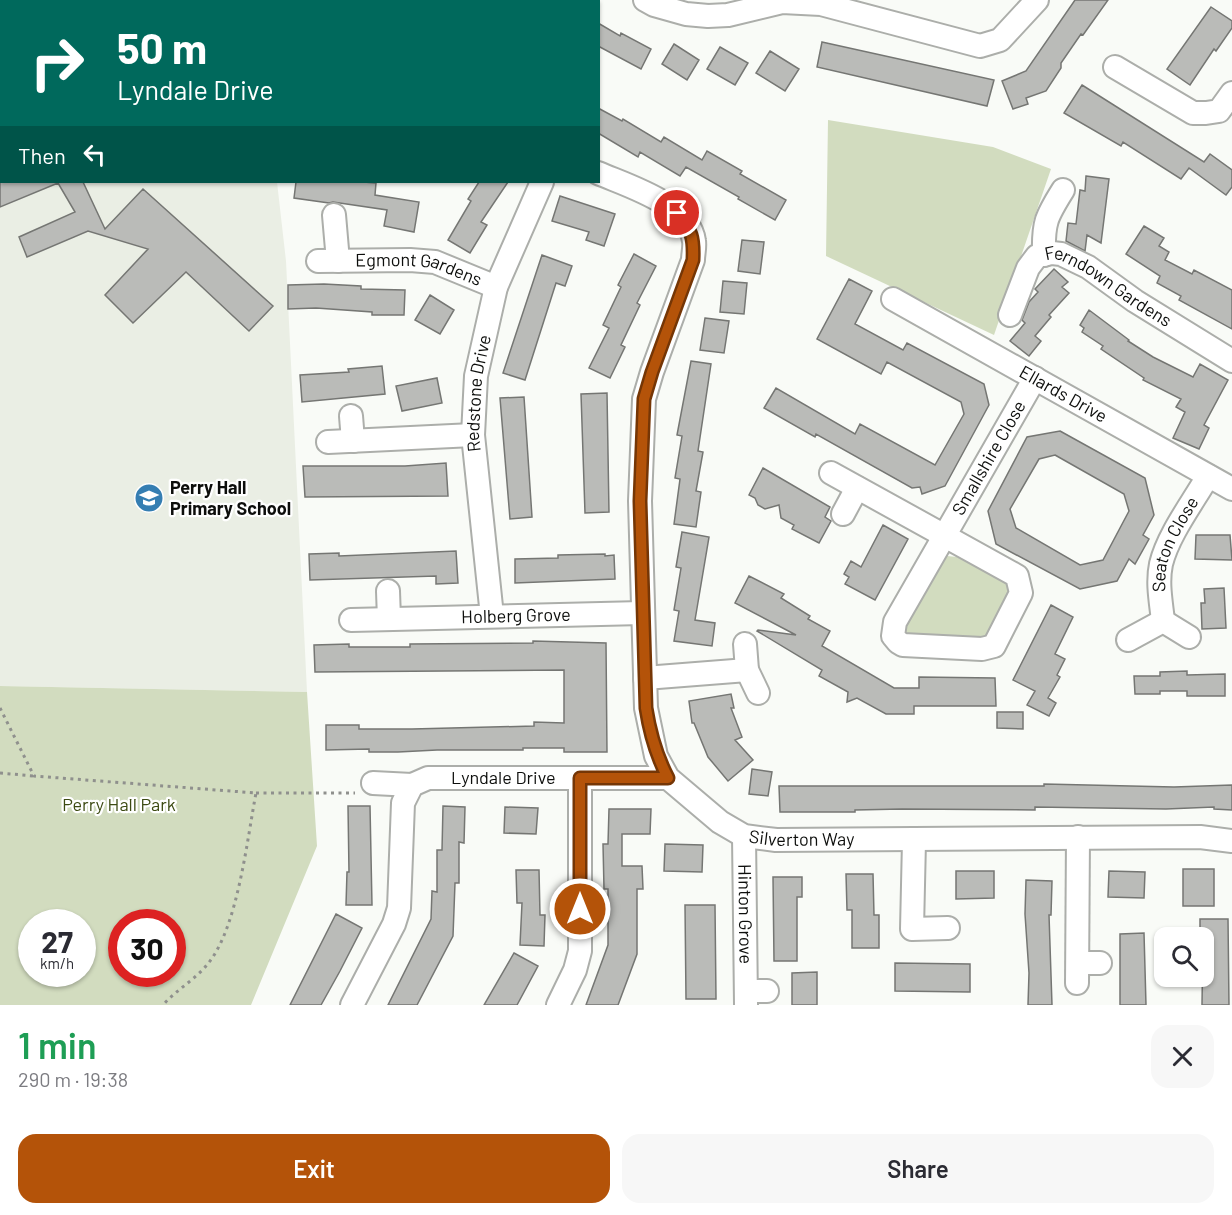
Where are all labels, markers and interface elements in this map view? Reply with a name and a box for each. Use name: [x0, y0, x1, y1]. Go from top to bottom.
text: 50 m: [117, 22, 207, 72]
icon: right: [18, 24, 96, 102]
text: Lyndale Drive: [117, 73, 274, 105]
icon: left: [78, 138, 111, 171]
text: Then: [18, 142, 66, 168]
pin: [651, 187, 702, 238]
icon: arrive: [660, 196, 693, 229]
street label: Ferndown Gardens: [1043, 241, 1176, 331]
street label: Egmont Gardens: [355, 248, 485, 290]
street label: Redstone Drive: [461, 332, 495, 453]
street label: Ellards Drive: [1016, 360, 1111, 427]
street label: Smallshire Close: [947, 396, 1030, 519]
place label: Perry Hall Primary School: [170, 476, 291, 519]
school or university icon: Perry Hall Primary School: [133, 482, 165, 514]
street label: Seaton Close: [1147, 492, 1203, 593]
street label: Holberg Grove: [461, 603, 571, 627]
street label: Lyndale Drive: [451, 766, 556, 788]
park label: Perry Hall Park: [62, 793, 176, 815]
street label: Silverton Way: [748, 825, 855, 850]
street label: Hinton Grove: [734, 864, 758, 964]
position arrow: [548, 877, 612, 941]
speed limit sign: 30: [108, 909, 186, 987]
text: 27: [41, 923, 73, 959]
map controls: [1154, 927, 1214, 987]
button: search: [1154, 927, 1214, 987]
text: km/h: [40, 954, 74, 972]
text: 1 min: [18, 1023, 97, 1066]
button: close: [1151, 1025, 1214, 1088]
text: 290 m · 19:38: [18, 1067, 128, 1091]
button: Exit: [18, 1134, 610, 1203]
button: Share: [622, 1134, 1214, 1203]

